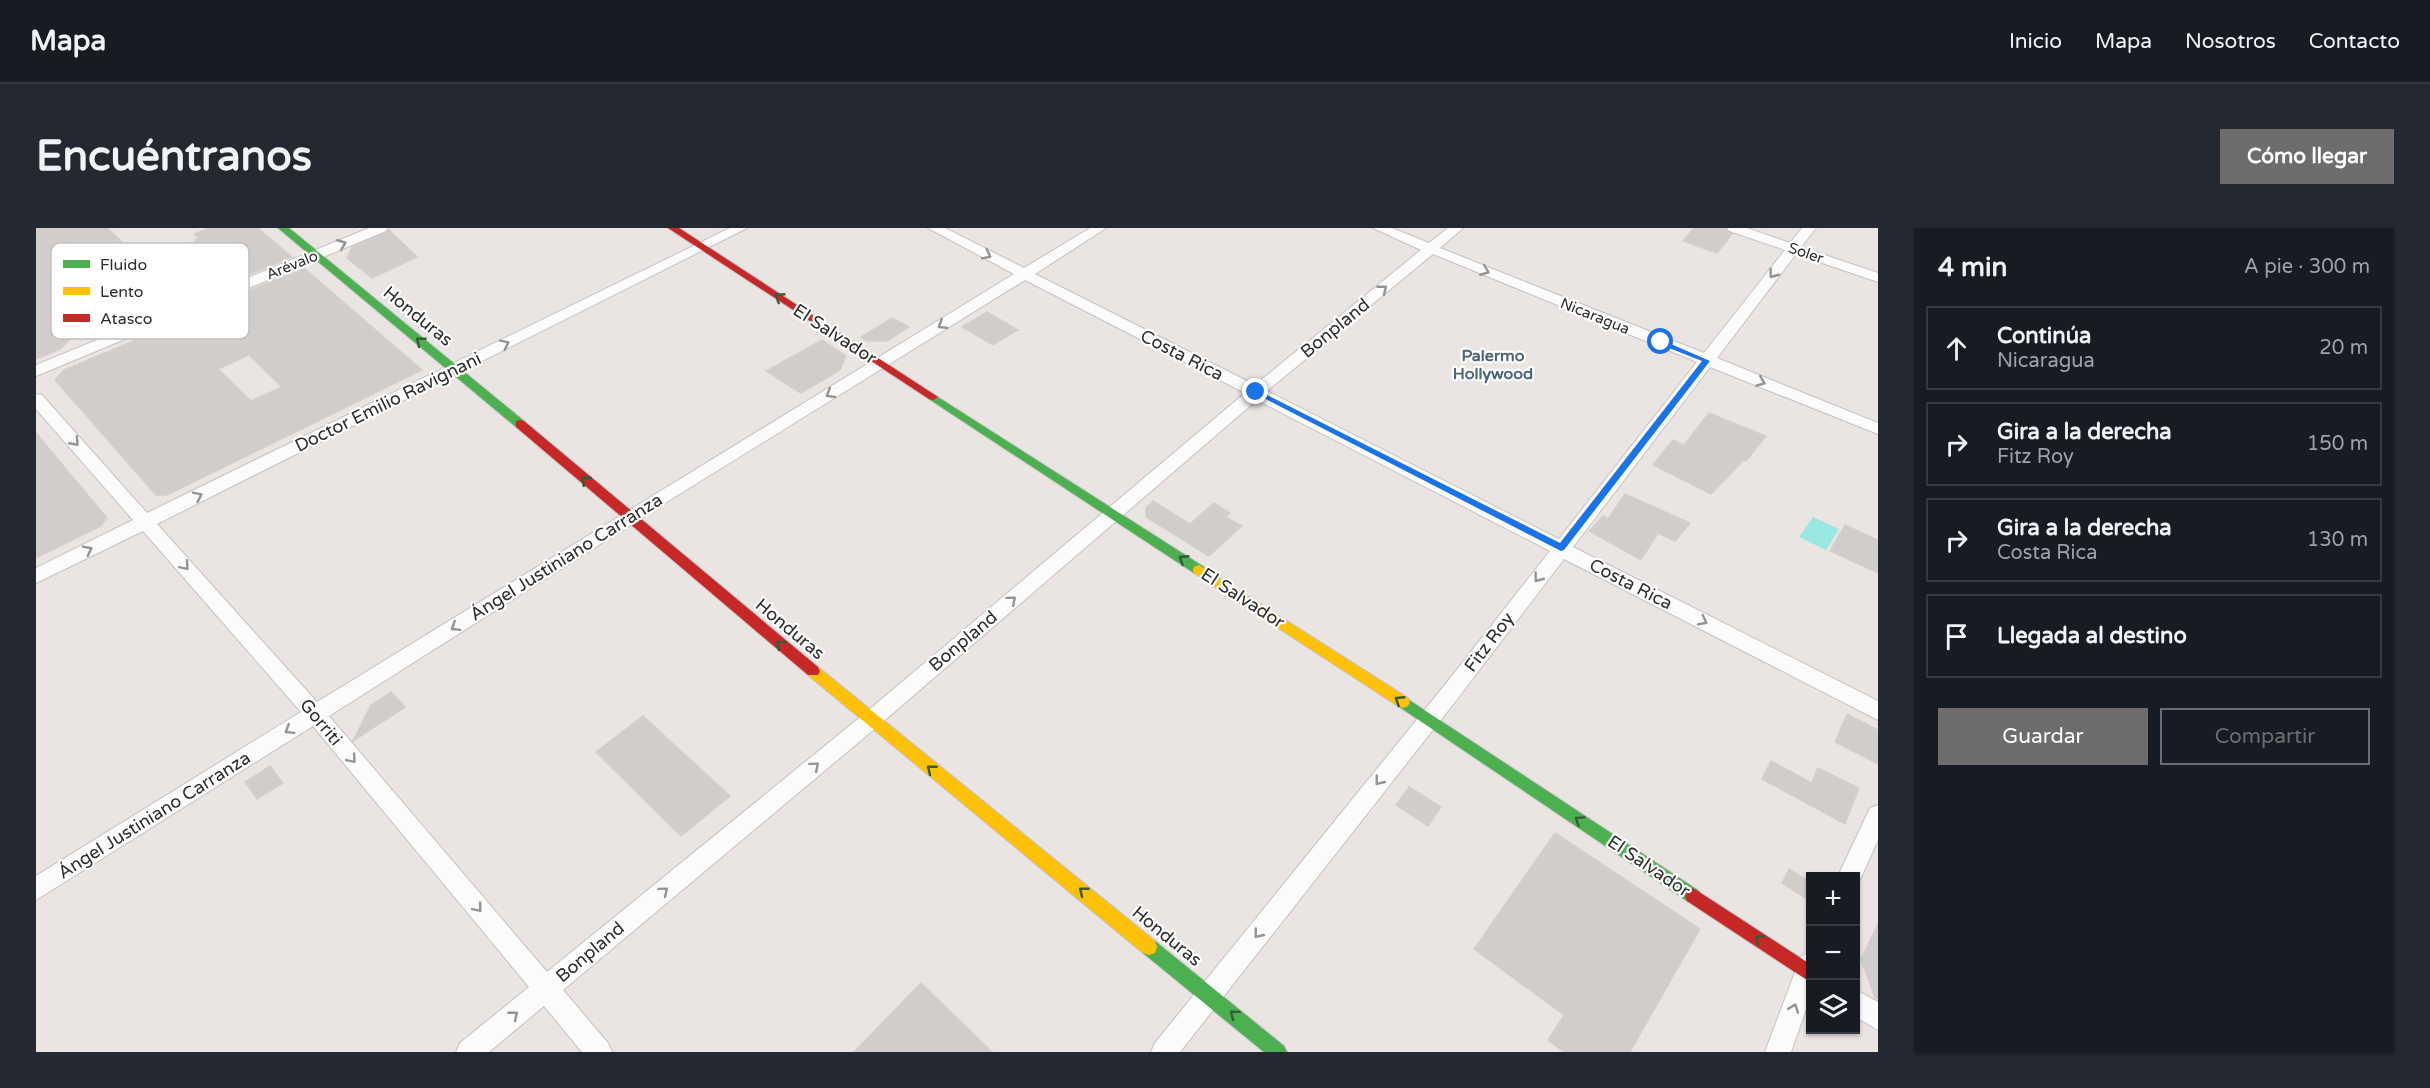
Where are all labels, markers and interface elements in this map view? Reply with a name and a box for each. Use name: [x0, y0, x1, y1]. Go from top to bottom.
text: Mapa: [30, 24, 106, 58]
text: Inicio: [2009, 29, 2062, 54]
text: Mapa: [2095, 29, 2152, 54]
text: Nosotros: [2185, 29, 2276, 54]
text: Contacto: [2309, 29, 2400, 54]
button: Cómo llegar: [2220, 129, 2394, 184]
text: Encuéntranos: [36, 131, 312, 182]
one-way arrow: [336, 239, 347, 251]
street label: Soler: [1786, 239, 1826, 268]
legend: [51, 243, 249, 339]
street label: Arévalo: [264, 247, 320, 283]
one-way arrow: [981, 247, 992, 259]
text: 4 min: [1938, 252, 2007, 283]
text: Fluido: [100, 255, 147, 275]
text: A pie · 300 m: [2244, 255, 2370, 279]
one-way arrow: [1479, 264, 1490, 276]
one-way arrow: [1769, 268, 1780, 279]
street label: Honduras: [379, 281, 457, 351]
text: Lento: [100, 282, 144, 302]
one-way arrow: [1376, 285, 1387, 296]
one-way arrow: [774, 293, 785, 304]
street label: Bonpland: [1296, 293, 1374, 363]
street label: Nicaragua: [1558, 294, 1632, 338]
street label: El Salvador: [789, 299, 881, 369]
text: Atasco: [100, 309, 153, 329]
one-way arrow: [938, 317, 948, 329]
text: Continúa: [1997, 323, 2091, 349]
street label: Costa Rica: [1137, 325, 1227, 385]
route start: [1647, 328, 1673, 354]
icon: ahead: [1940, 332, 1973, 365]
text: 20 m: [2319, 336, 2368, 360]
one-way arrow: [415, 337, 426, 348]
one-way arrow: [498, 339, 509, 351]
district label: Palermo Hollywood: [1453, 346, 1533, 384]
street label: Doctor Emilio Ravignani: [291, 347, 485, 457]
text: Nicaragua: [1997, 349, 2095, 373]
one-way arrow: [1754, 375, 1765, 387]
route end: [1242, 378, 1268, 404]
one-way arrow: [826, 387, 836, 398]
text: Gira a la derecha: [1997, 419, 2172, 445]
icon: right: [1940, 428, 1973, 461]
text: 150 m: [2307, 432, 2368, 456]
one-way arrow: [68, 436, 79, 446]
text: Fitz Roy: [1997, 445, 2074, 469]
one-way arrow: [581, 476, 592, 487]
street label: Ángel Justiniano Carranza: [466, 489, 666, 625]
one-way arrow: [192, 491, 203, 503]
text: Gira a la derecha: [1997, 515, 2172, 541]
icon: right: [1940, 524, 1973, 557]
text: 130 m: [2307, 528, 2368, 552]
text: Costa Rica: [1997, 541, 2097, 565]
one-way arrow: [82, 546, 93, 558]
street label: Costa Rica: [1586, 554, 1676, 614]
one-way arrow: [1179, 555, 1190, 566]
one-way arrow: [177, 559, 188, 570]
street label: El Salvador: [1197, 563, 1289, 633]
one-way arrow: [1534, 571, 1545, 582]
street label: Honduras: [751, 594, 829, 664]
one-way arrow: [1005, 596, 1016, 607]
street label: Bonpland: [924, 606, 1002, 676]
street label: Fitz Roy: [1459, 608, 1519, 676]
one-way arrow: [1697, 614, 1708, 625]
one-way arrow: [451, 619, 461, 631]
icon: arrive: [1940, 620, 1973, 653]
text: Llegada al destino: [1997, 623, 2187, 649]
one-way arrow: [776, 641, 787, 652]
street label: Gorriti: [295, 694, 347, 750]
one-way arrow: [1395, 696, 1406, 707]
button: Guardar: [1938, 708, 2148, 765]
button: Compartir: [2160, 708, 2370, 765]
one-way arrow: [285, 723, 296, 734]
street label: Ángel Justiniano Carranza: [54, 747, 254, 883]
one-way arrow: [345, 752, 356, 763]
one-way arrow: [808, 762, 819, 773]
one-way arrow: [927, 765, 938, 776]
one-way arrow: [1376, 775, 1387, 786]
one-way arrow: [1575, 815, 1585, 827]
street label: El Salvador: [1603, 830, 1695, 902]
map controls: [1806, 872, 1860, 1034]
button: +: [1806, 872, 1860, 926]
one-way arrow: [657, 887, 668, 898]
one-way arrow: [1078, 888, 1089, 899]
one-way arrow: [470, 901, 481, 912]
street label: Honduras: [1128, 901, 1206, 971]
street label: Bonpland: [551, 917, 629, 987]
button: −: [1806, 926, 1860, 980]
one-way arrow: [1254, 927, 1265, 938]
one-way arrow: [1754, 936, 1765, 947]
button: layers: [1806, 980, 1860, 1034]
one-way arrow: [1787, 1004, 1800, 1014]
one-way arrow: [1230, 1010, 1241, 1021]
one-way arrow: [507, 1011, 518, 1022]

